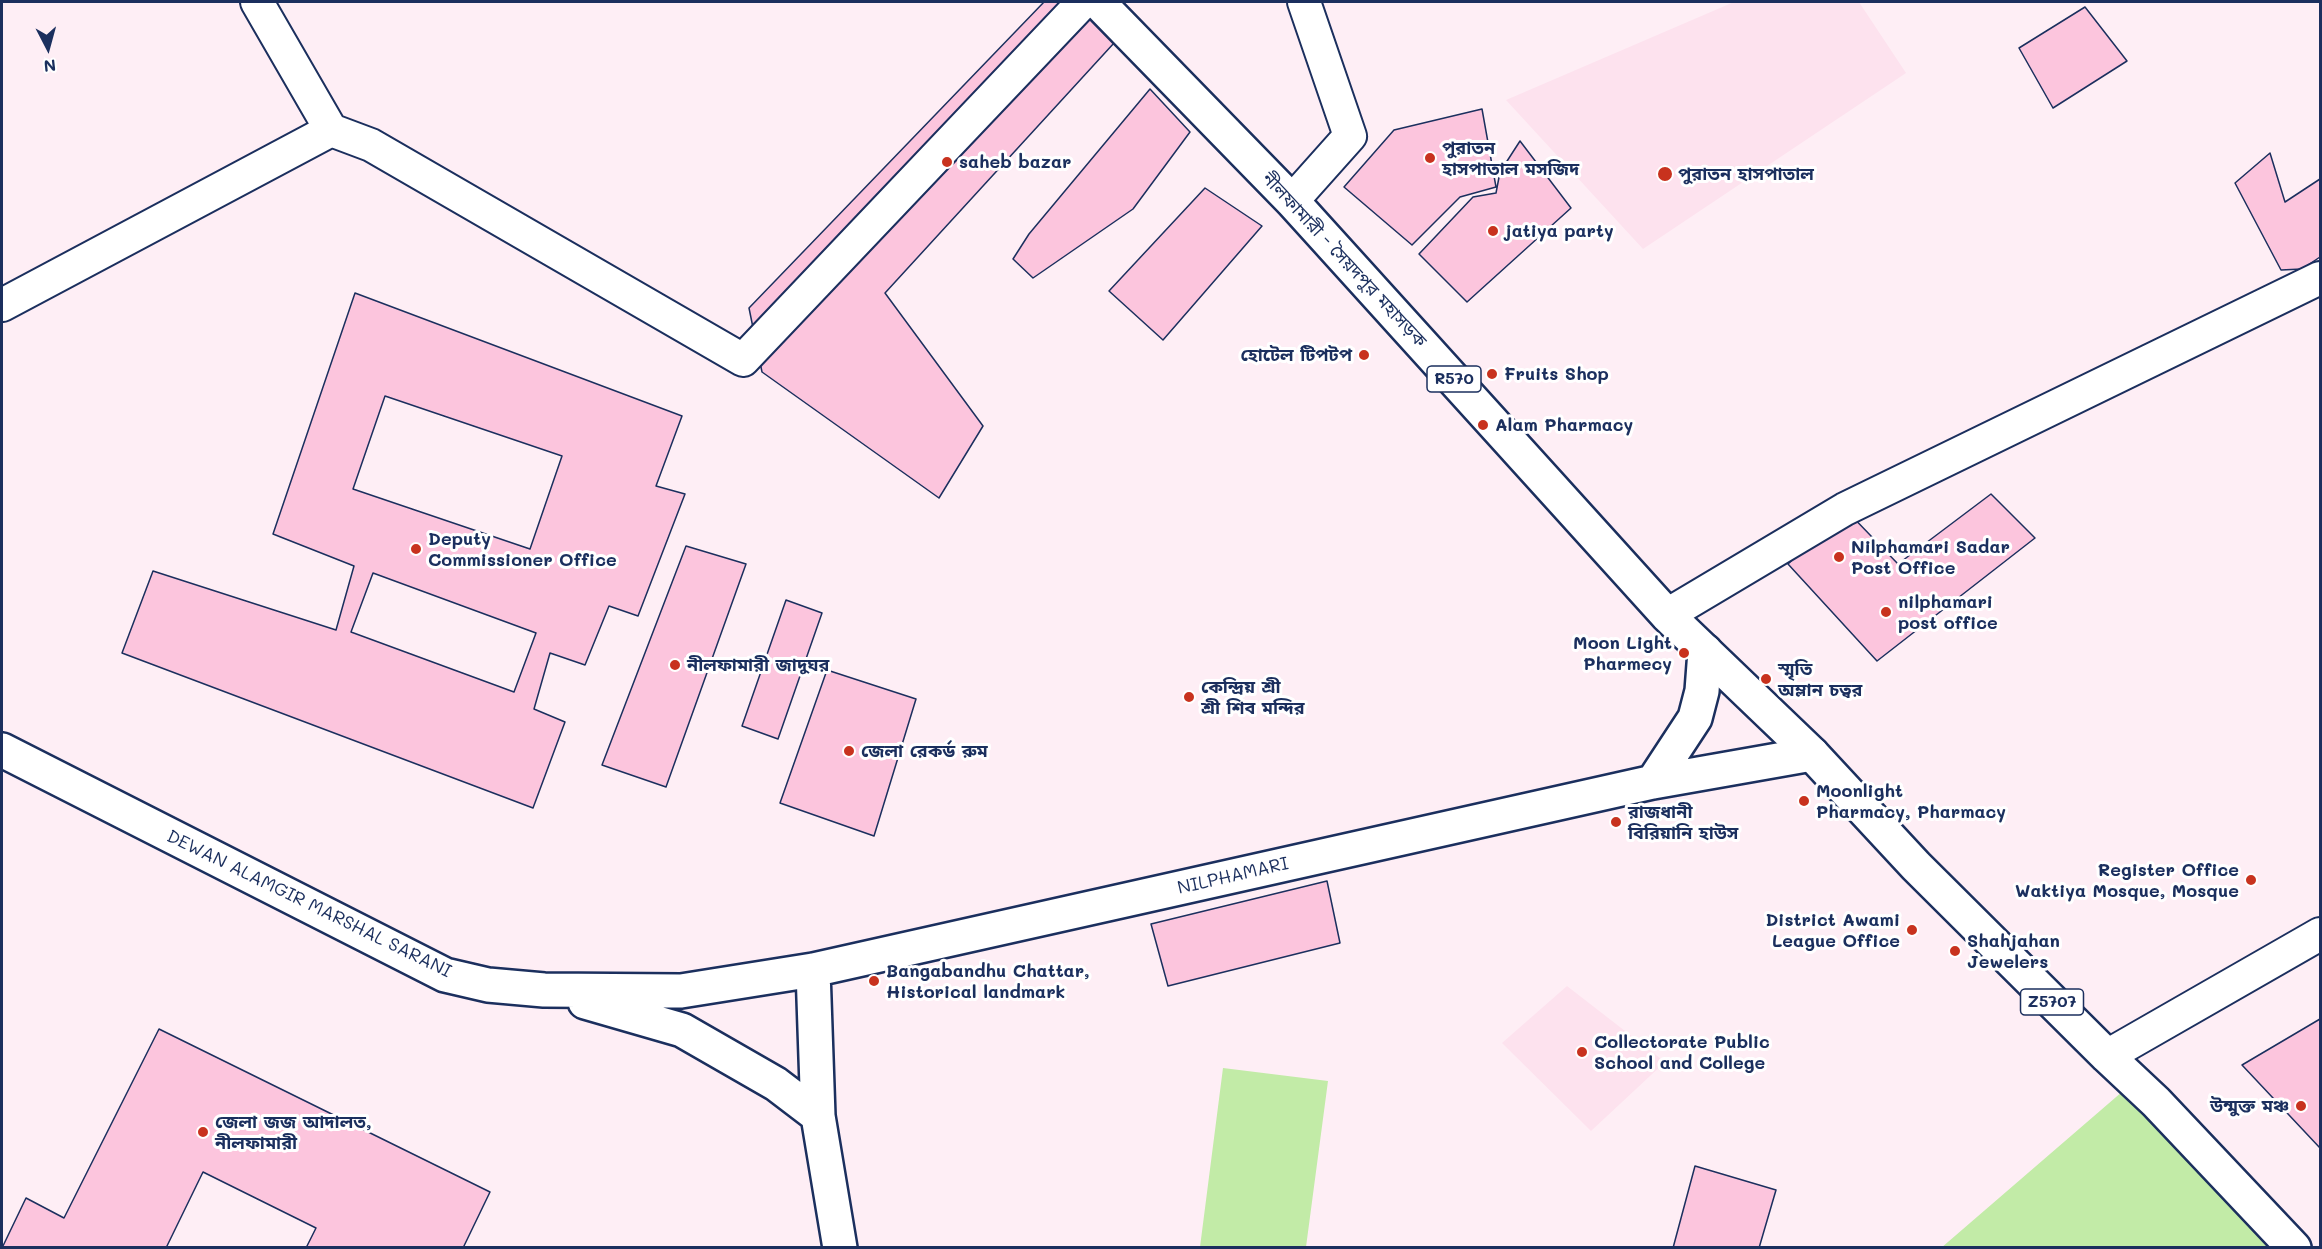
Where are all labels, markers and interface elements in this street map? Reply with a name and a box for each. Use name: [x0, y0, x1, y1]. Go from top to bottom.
north arrow: [18, 18, 78, 78]
text: N: [43, 55, 57, 77]
place label: পুরাতন হাসপাতাল মসজিদ: [1442, 137, 1579, 180]
place label: saheb bazar: [959, 151, 1071, 173]
marker: পুরাতন হাসপাতাল মসজিদ: [1423, 151, 1437, 165]
marker: saheb bazar: [940, 155, 954, 169]
place label: পুরাতন হাসপাতাল: [1678, 163, 1814, 185]
marker: পুরাতন হাসপাতাল: [1656, 165, 1674, 183]
street label: নীলফামারী - সৈয়দপুর মহাসড়ক: [1257, 168, 1431, 352]
place label: jatiya party: [1505, 220, 1614, 242]
marker: jatiya party: [1486, 224, 1500, 238]
place label: হোটেল টিপটপ: [1241, 344, 1352, 366]
marker: হোটেল টিপটপ: [1357, 348, 1371, 362]
place label: Fruits Shop: [1504, 363, 1609, 385]
road number: R570: [1427, 366, 1481, 392]
marker: Fruits Shop: [1485, 367, 1499, 381]
place label: Alam Pharmacy: [1495, 414, 1633, 436]
marker: Alam Pharmacy: [1476, 418, 1490, 432]
place label: Deputy Commissioner Office: [428, 528, 617, 570]
place label: Nilphamari Sadar Post Office: [1851, 536, 2010, 578]
marker: Deputy Commissioner Office: [409, 542, 423, 556]
marker: Nilphamari Sadar Post Office: [1832, 550, 1846, 564]
place label: nilphamari post office: [1898, 591, 1998, 634]
marker: nilphamari post office: [1879, 605, 1893, 619]
place label: Moon Light Pharmecy: [1573, 632, 1672, 674]
marker: Moon Light Pharmecy: [1677, 646, 1691, 660]
place label: নীলফামারী জাদুঘর: [687, 654, 829, 676]
marker: নীলফামারী জাদুঘর: [668, 658, 682, 672]
place label: স্মৃতি অম্লান চত্বর: [1778, 658, 1862, 700]
marker: স্মৃতি অম্লান চত্বর: [1759, 672, 1773, 686]
place label: কেন্দ্রিয় শ্রী শ্রী শিব মন্দির: [1201, 676, 1305, 718]
marker: কেন্দ্রিয় শ্রী শ্রী শিব মন্দির: [1182, 690, 1196, 704]
place label: জেলা রেকর্ড রুম: [861, 740, 988, 762]
marker: জেলা রেকর্ড রুম: [842, 744, 856, 758]
place label: Moonlight Pharmacy, Pharmacy: [1816, 780, 2006, 822]
marker: Moonlight Pharmacy, Pharmacy: [1797, 794, 1811, 808]
place label: রাজধানী বিরিয়ানি হাউস: [1628, 801, 1738, 844]
marker: রাজধানী বিরিয়ানি হাউস: [1609, 815, 1623, 829]
street label: DEWAN ALAMGIR MARSHAL SARANI: [163, 825, 455, 983]
street label: NILPHAMARI: [1175, 853, 1291, 899]
place label: Register Office Waktiya Mosque, Mosque: [2015, 859, 2239, 902]
marker: Register Office Waktiya Mosque, Mosque: [2244, 873, 2258, 887]
place label: District Awami League Office: [1765, 909, 1900, 952]
marker: District Awami League Office: [1905, 923, 1919, 937]
place label: Shahjahan Jewelers: [1967, 930, 2060, 972]
marker: Shahjahan Jewelers: [1948, 944, 1962, 958]
place label: Bangabandhu Chattar, Historical landmark: [886, 960, 1090, 1002]
marker: Bangabandhu Chattar, Historical landmark: [867, 974, 881, 988]
road number: Z5707: [2020, 989, 2084, 1015]
place label: Collectorate Public School and College: [1594, 1031, 1770, 1074]
marker: Collectorate Public School and College: [1575, 1045, 1589, 1059]
place label: উন্মুক্ত মঞ্চ: [2210, 1095, 2289, 1117]
marker: উন্মুক্ত মঞ্চ: [2294, 1099, 2308, 1113]
place label: জেলা জজ আদালত, নীলফামারী: [215, 1111, 371, 1154]
marker: জেলা জজ আদালত, নীলফামারী: [196, 1125, 210, 1139]

